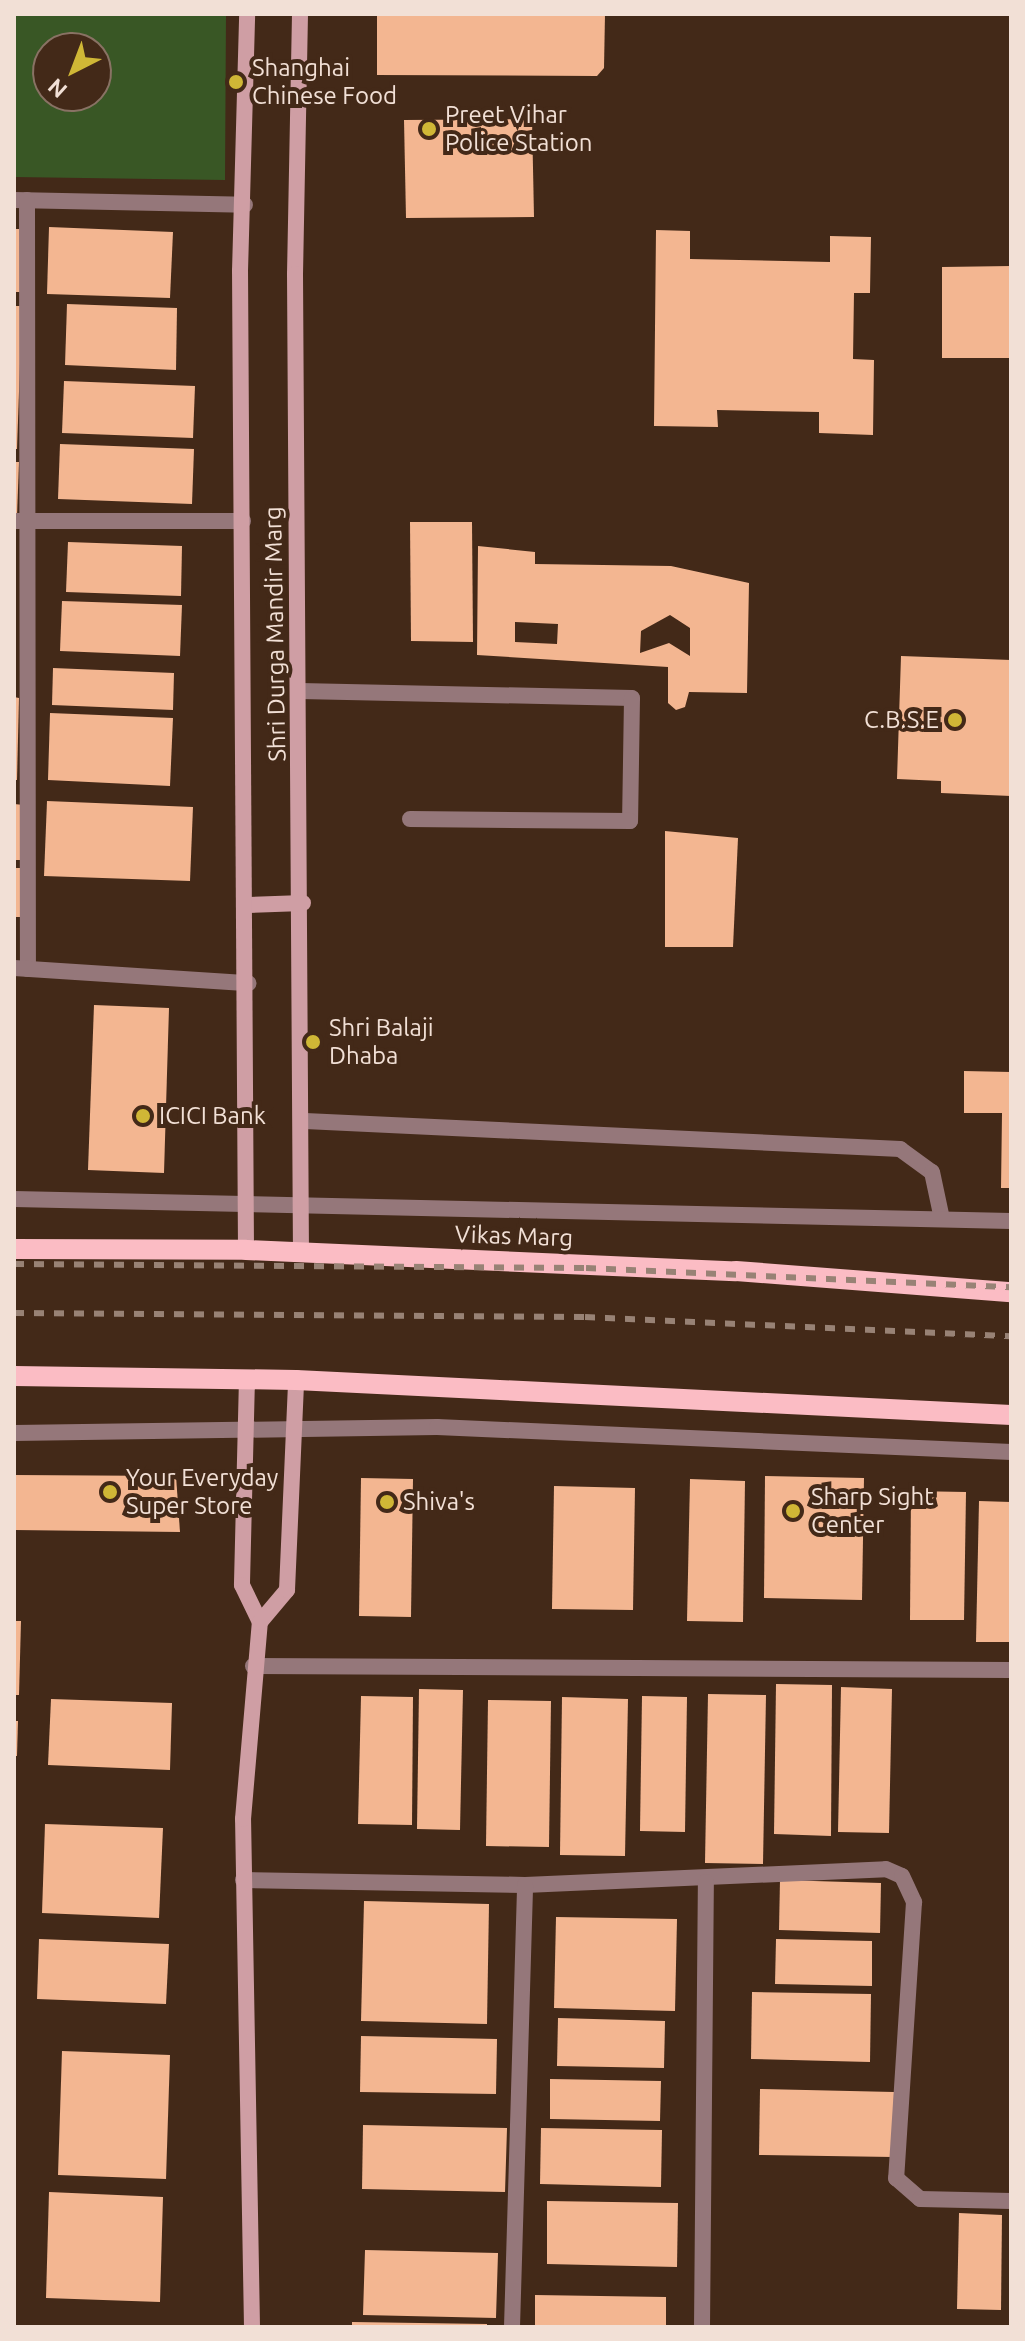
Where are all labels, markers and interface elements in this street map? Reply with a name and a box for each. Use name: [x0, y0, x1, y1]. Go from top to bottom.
north arrow: [32, 32, 112, 112]
place label: Shanghai Chinese Food: [252, 54, 397, 110]
marker: Shanghai Chinese Food: [227, 73, 245, 91]
text: N: [42, 74, 71, 104]
place label: Preet Vihar Police Station: [445, 101, 592, 157]
marker: Preet Vihar Police Station: [420, 120, 438, 138]
street label: Shri Durga Mandir Marg: [258, 506, 292, 762]
place label: C.B.S.E: [864, 706, 939, 734]
marker: C.B.S.E: [946, 711, 964, 729]
place label: Shri Balaji Dhaba: [329, 1014, 434, 1070]
marker: Shri Balaji Dhaba: [304, 1033, 322, 1051]
place label: ICICI Bank: [159, 1102, 266, 1130]
marker: ICICI Bank: [134, 1107, 152, 1125]
street label: Vikas Marg: [454, 1220, 574, 1252]
place label: Your Everyday Super Store: [126, 1464, 278, 1520]
marker: Your Everyday Super Store: [101, 1483, 119, 1501]
place label: Sharp Sight Center: [811, 1483, 934, 1539]
place label: Shiva's: [403, 1488, 475, 1516]
marker: Shiva's: [378, 1493, 396, 1511]
marker: Sharp Sight Center: [782, 1500, 804, 1522]

